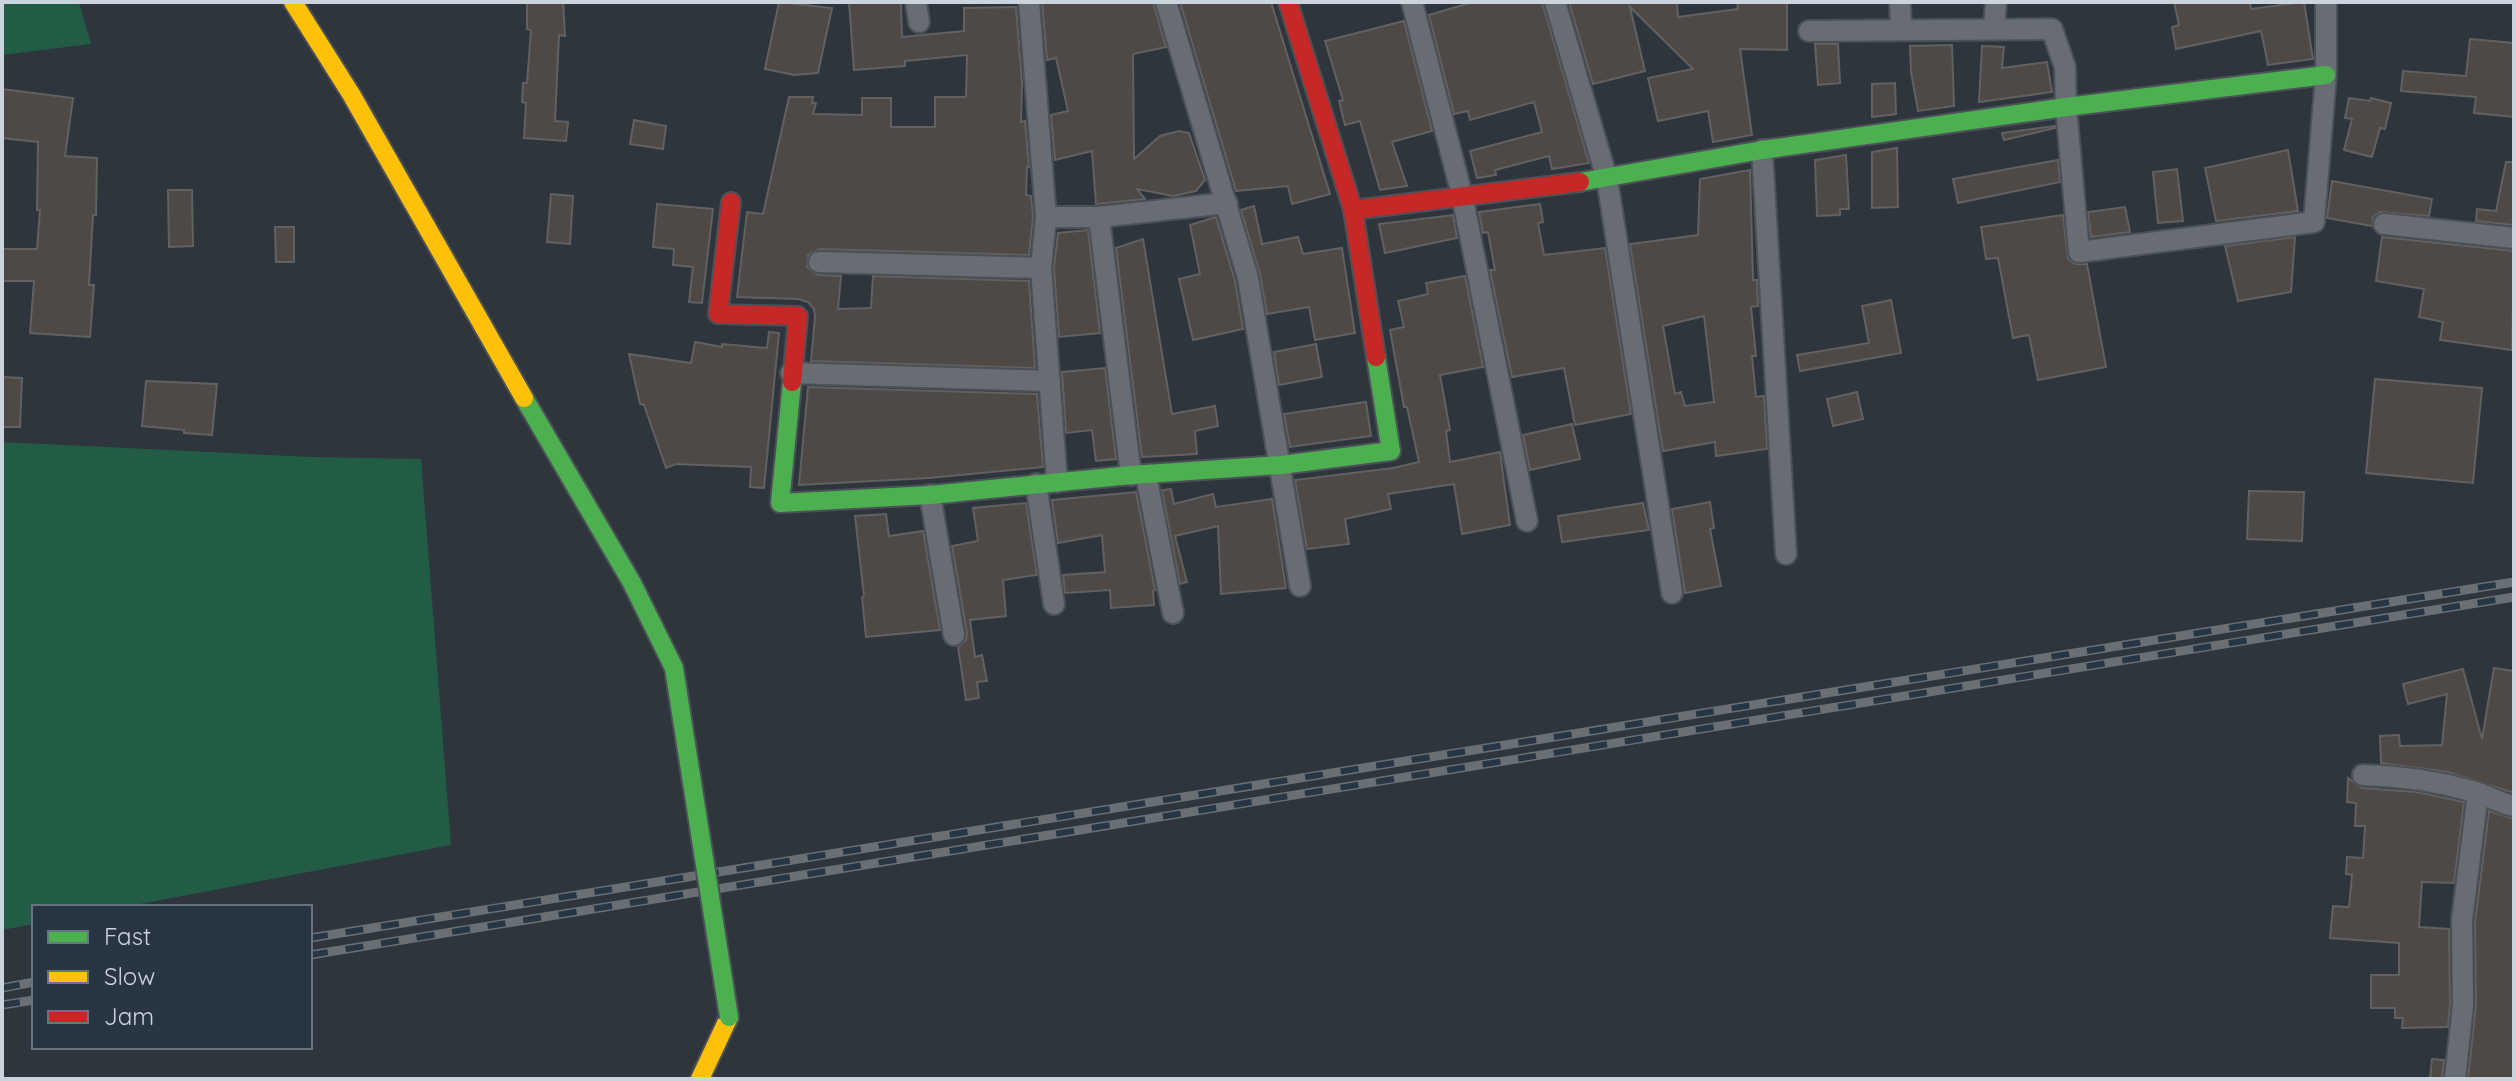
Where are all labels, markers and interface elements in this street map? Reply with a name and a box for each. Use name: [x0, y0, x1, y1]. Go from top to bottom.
legend: [32, 905, 312, 1049]
text: Fast: [104, 921, 151, 951]
text: Slow: [104, 961, 155, 991]
text: Jam: [104, 1001, 154, 1031]

